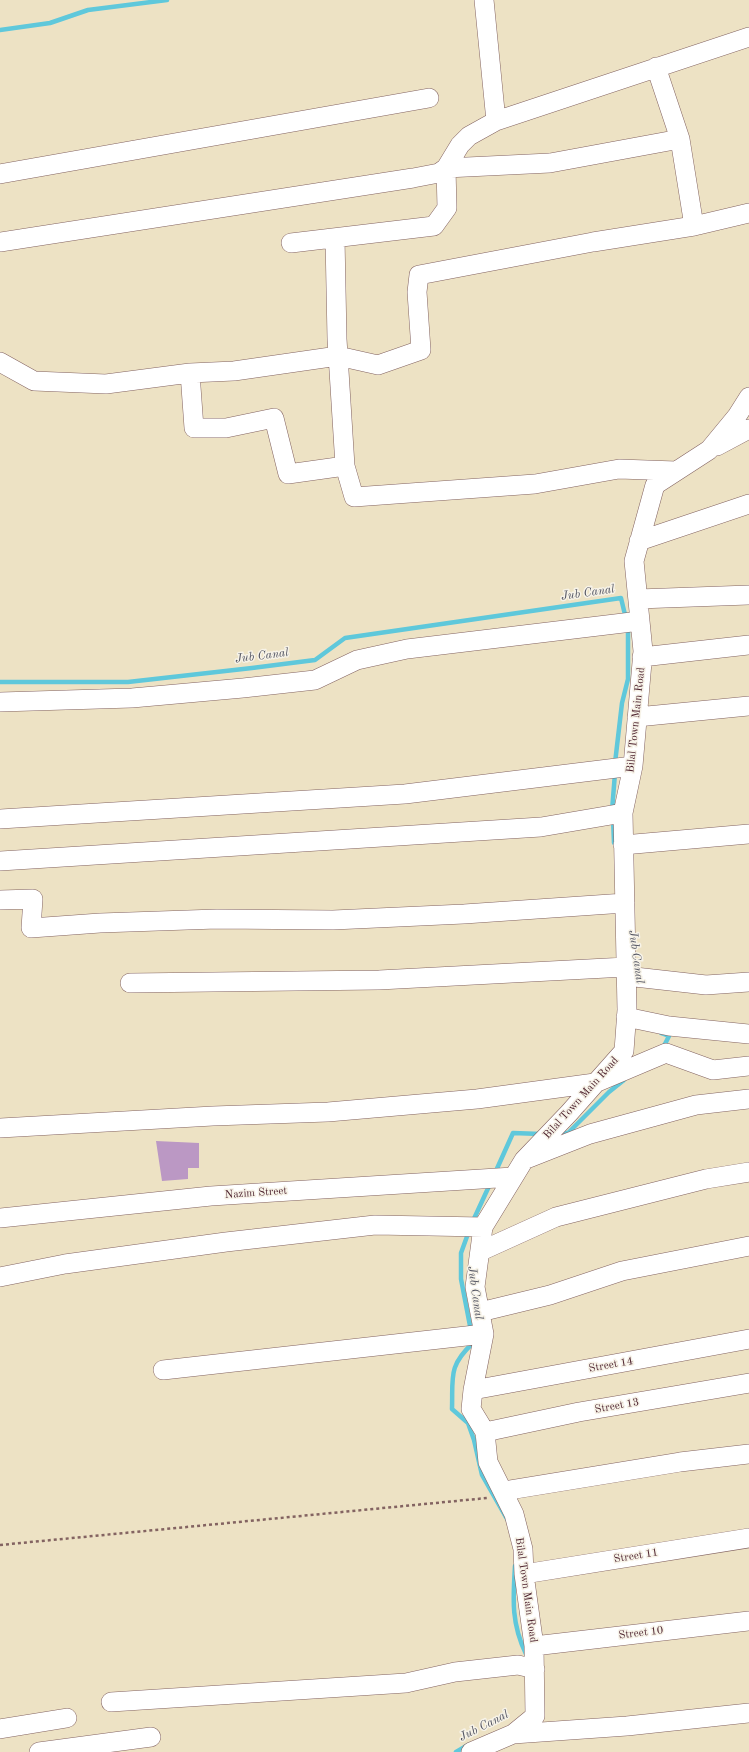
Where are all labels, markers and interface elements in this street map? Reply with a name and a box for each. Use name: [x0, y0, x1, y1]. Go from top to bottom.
water label: Jub Canal: [560, 582, 616, 604]
water label: Jub Canal: [234, 646, 290, 666]
street label: Bilal Town Main Road: [624, 667, 648, 773]
water label: Jub Canal: [625, 929, 647, 985]
street label: Bilal Town Main Road: [541, 1054, 621, 1142]
street label: Nazim Street: [224, 1184, 288, 1202]
water label: Jub Canal: [464, 1265, 486, 1321]
street label: Street 14: [588, 1355, 634, 1375]
street label: Street 13: [594, 1396, 640, 1416]
street label: Bilal Town Main Road: [512, 1537, 540, 1643]
street label: Street 11: [613, 1546, 659, 1566]
street label: Street 10: [618, 1624, 664, 1642]
water label: Jub Canal: [457, 1707, 511, 1745]

